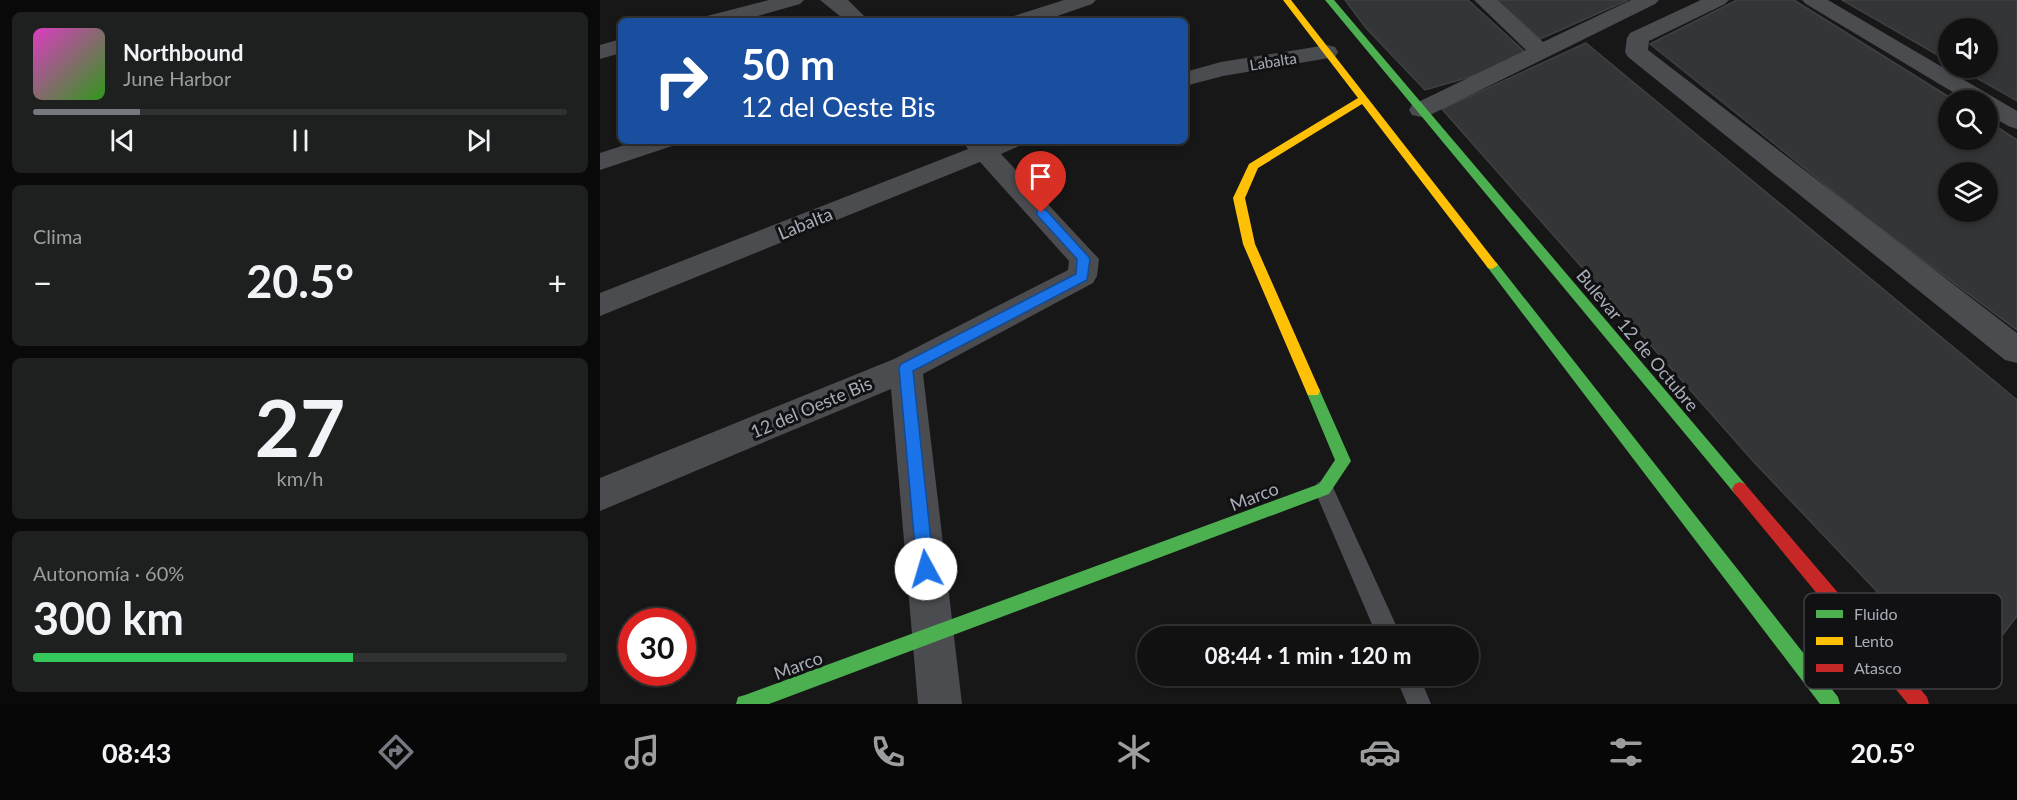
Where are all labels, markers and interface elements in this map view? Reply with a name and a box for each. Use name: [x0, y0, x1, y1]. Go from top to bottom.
map controls: [1938, 18, 1998, 222]
button: sound: [1938, 18, 1998, 78]
text: Northbound: [123, 39, 243, 66]
text: 50 m: [741, 39, 835, 89]
icon: right: [642, 42, 720, 120]
street label: Labalta: [1248, 48, 1298, 74]
text: June Harbor: [123, 66, 231, 90]
text: 12 del Oeste Bis: [741, 90, 935, 123]
button: search: [1938, 90, 1998, 150]
icon: previous: [106, 124, 139, 157]
icon: pause: [284, 124, 317, 157]
icon: next: [462, 124, 495, 157]
pin: [1015, 151, 1066, 213]
icon: arrive: [1024, 160, 1057, 193]
button: layers: [1938, 162, 1998, 222]
street label: Labalta: [775, 202, 835, 244]
text: Clima: [33, 224, 82, 248]
text: 20.5°: [246, 254, 354, 308]
text: −: [33, 262, 52, 302]
text: +: [548, 262, 567, 302]
street label: Bulevar 12 de Octubre: [1572, 264, 1704, 416]
street label: 12 del Oeste Bis: [747, 371, 875, 442]
text: 27: [255, 380, 345, 474]
text: km/h: [277, 466, 323, 490]
street label: Marco: [1227, 477, 1281, 515]
position arrow: [894, 537, 958, 601]
text: Autonomía · 60%: [33, 561, 184, 585]
text: 300 km: [33, 591, 184, 645]
legend: [1804, 593, 2002, 689]
text: Fluido: [1854, 604, 1897, 623]
speed limit sign: 30: [618, 608, 696, 686]
text: Lento: [1854, 631, 1894, 650]
text: 08:44 · 1 min · 120 m: [1205, 642, 1411, 669]
street label: Marco: [771, 646, 825, 684]
text: Atasco: [1854, 658, 1902, 677]
icon: directions: [375, 731, 417, 773]
icon: music: [621, 731, 663, 773]
icon: phone: [867, 731, 909, 773]
icon: climate: [1113, 731, 1155, 773]
icon: car: [1359, 731, 1401, 773]
icon: filters: [1605, 731, 1647, 773]
text: 08:43: [102, 736, 172, 769]
text: 20.5°: [1850, 736, 1915, 769]

